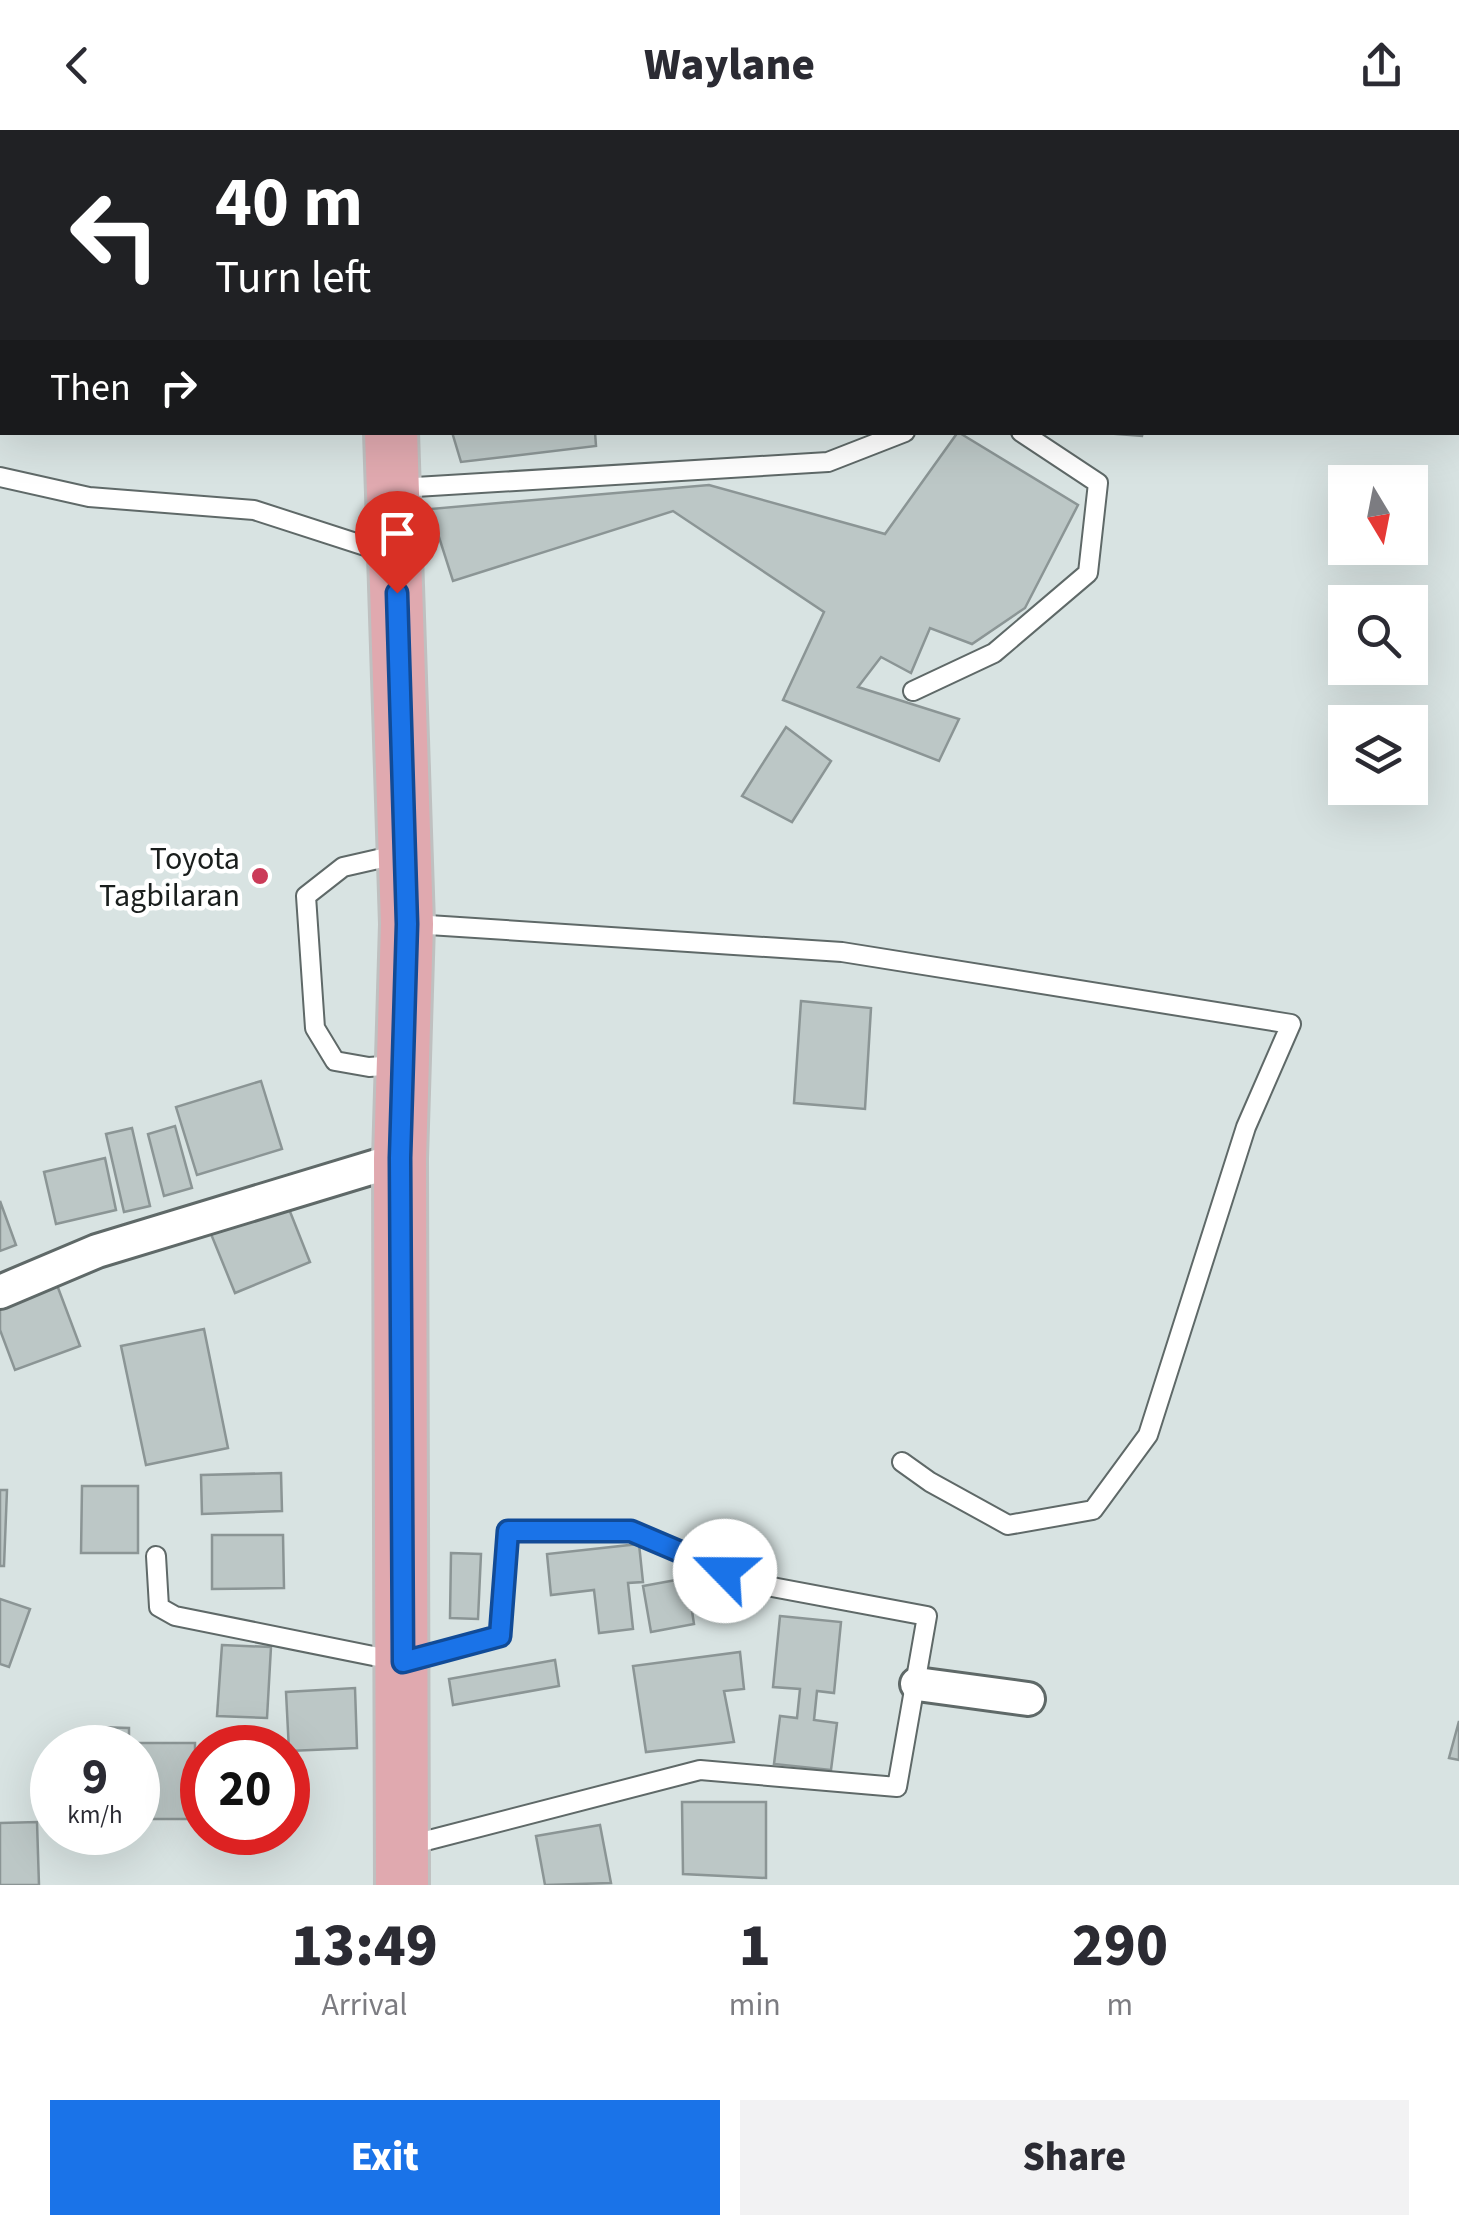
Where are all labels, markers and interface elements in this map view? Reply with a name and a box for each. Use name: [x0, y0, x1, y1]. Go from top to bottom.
text: Waylane: [644, 33, 815, 97]
icon: back: [50, 38, 105, 93]
icon: share: [1354, 38, 1409, 93]
text: 40 m: [215, 153, 363, 253]
icon: left: [50, 170, 180, 300]
text: Turn left: [215, 246, 371, 310]
icon: right: [151, 360, 206, 415]
text: Then: [50, 361, 131, 415]
north arrow: [1328, 465, 1428, 565]
map controls: [1328, 465, 1428, 805]
pin: [355, 491, 440, 594]
icon: arrive: [370, 506, 425, 561]
button: search: [1328, 585, 1428, 685]
button: layers: [1328, 705, 1428, 805]
place label: Toyota Tagbilaran: [99, 836, 240, 919]
marker: Toyota Tagbilaran: [249, 865, 271, 887]
position arrow: [673, 1519, 777, 1623]
speed limit sign: 20: [180, 1725, 310, 1855]
text: 9: [82, 1742, 108, 1813]
text: km/h: [67, 1797, 123, 1833]
text: 13:49: [291, 1904, 438, 1989]
text: 1: [739, 1904, 771, 1989]
text: 290: [1072, 1904, 1168, 1989]
text: Arrival: [321, 1982, 407, 2028]
text: min: [729, 1982, 781, 2028]
text: m: [1107, 1982, 1133, 2028]
button: Exit: [50, 2100, 720, 2215]
button: Share: [740, 2100, 1409, 2215]

